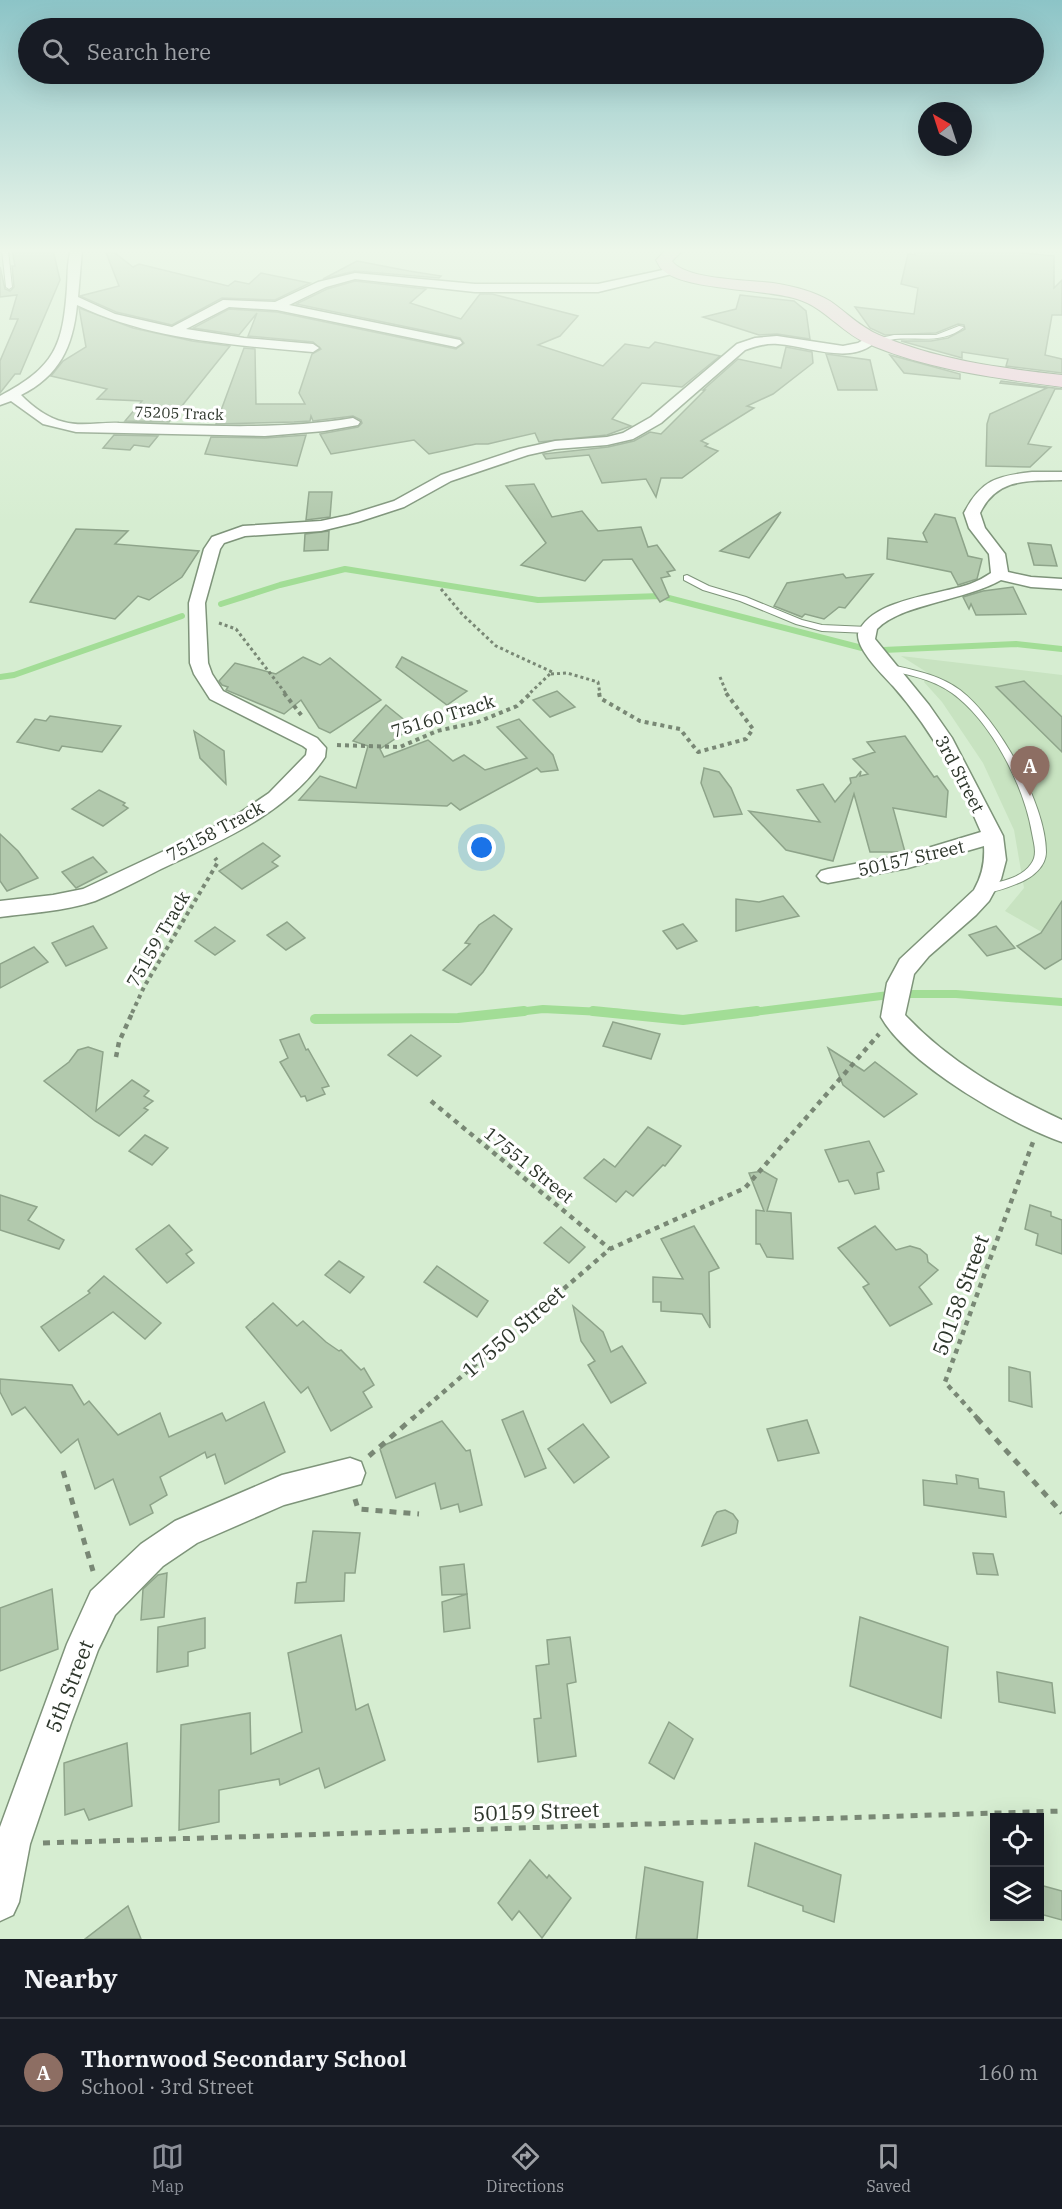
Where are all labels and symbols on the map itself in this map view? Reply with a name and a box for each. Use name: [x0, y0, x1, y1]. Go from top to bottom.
north arrow: [918, 102, 972, 156]
street label: 75205 Track: [134, 402, 224, 424]
street label: 75160 Track: [388, 689, 498, 743]
street label: 3rd Street: [930, 731, 990, 817]
pin: A: [1010, 746, 1050, 796]
street label: 75158 Track: [162, 795, 268, 866]
your location: [467, 833, 496, 862]
street label: 50157 Street: [855, 835, 967, 881]
street label: 75159 Track: [121, 886, 195, 991]
street label: 17551 Street: [480, 1122, 578, 1208]
street label: 50158 Street: [925, 1231, 995, 1359]
street label: 17550 Street: [456, 1279, 570, 1383]
street label: 5th Street: [39, 1636, 99, 1736]
street label: 50159 Street: [472, 1795, 600, 1827]

